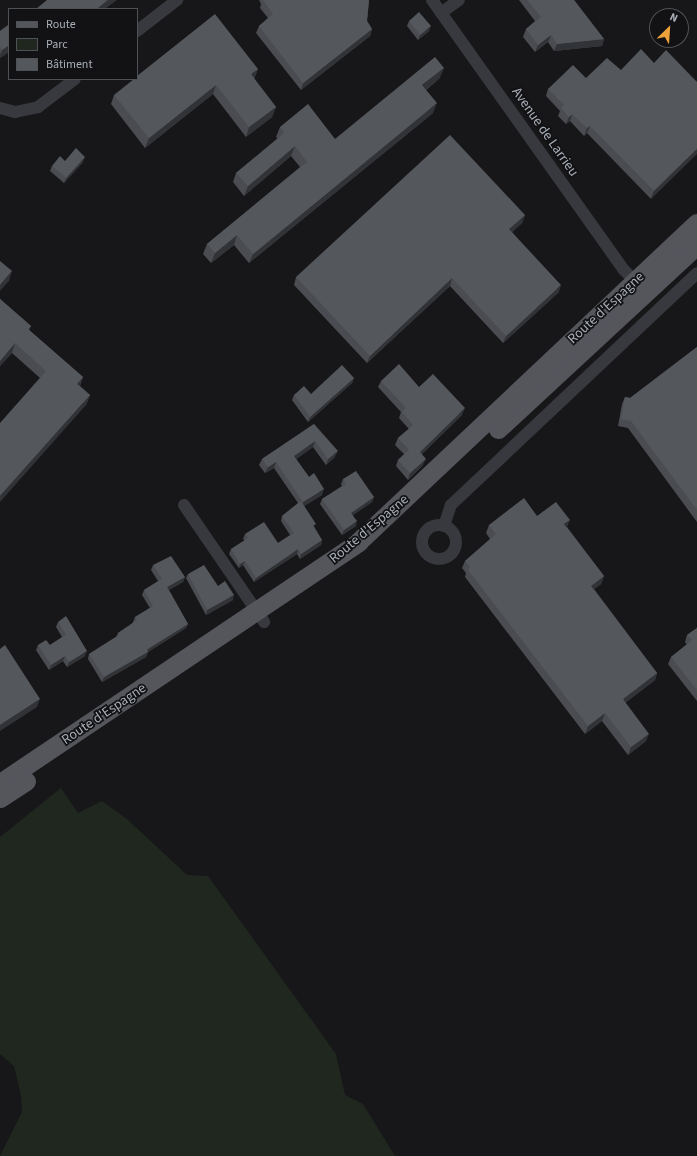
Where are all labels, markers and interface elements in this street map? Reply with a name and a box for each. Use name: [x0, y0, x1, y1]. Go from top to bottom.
legend: [8, 8, 138, 80]
north arrow: [649, 8, 689, 48]
text: N: [667, 9, 680, 26]
text: Route: [46, 16, 76, 33]
text: Parc: [46, 36, 68, 53]
text: Bâtiment: [46, 56, 92, 73]
street label: Avenue de Larrieu: [508, 84, 582, 180]
street label: Route d'Espagne: [564, 268, 648, 348]
street label: Route d'Espagne: [326, 491, 412, 567]
street label: Route d'Espagne: [59, 680, 149, 748]

